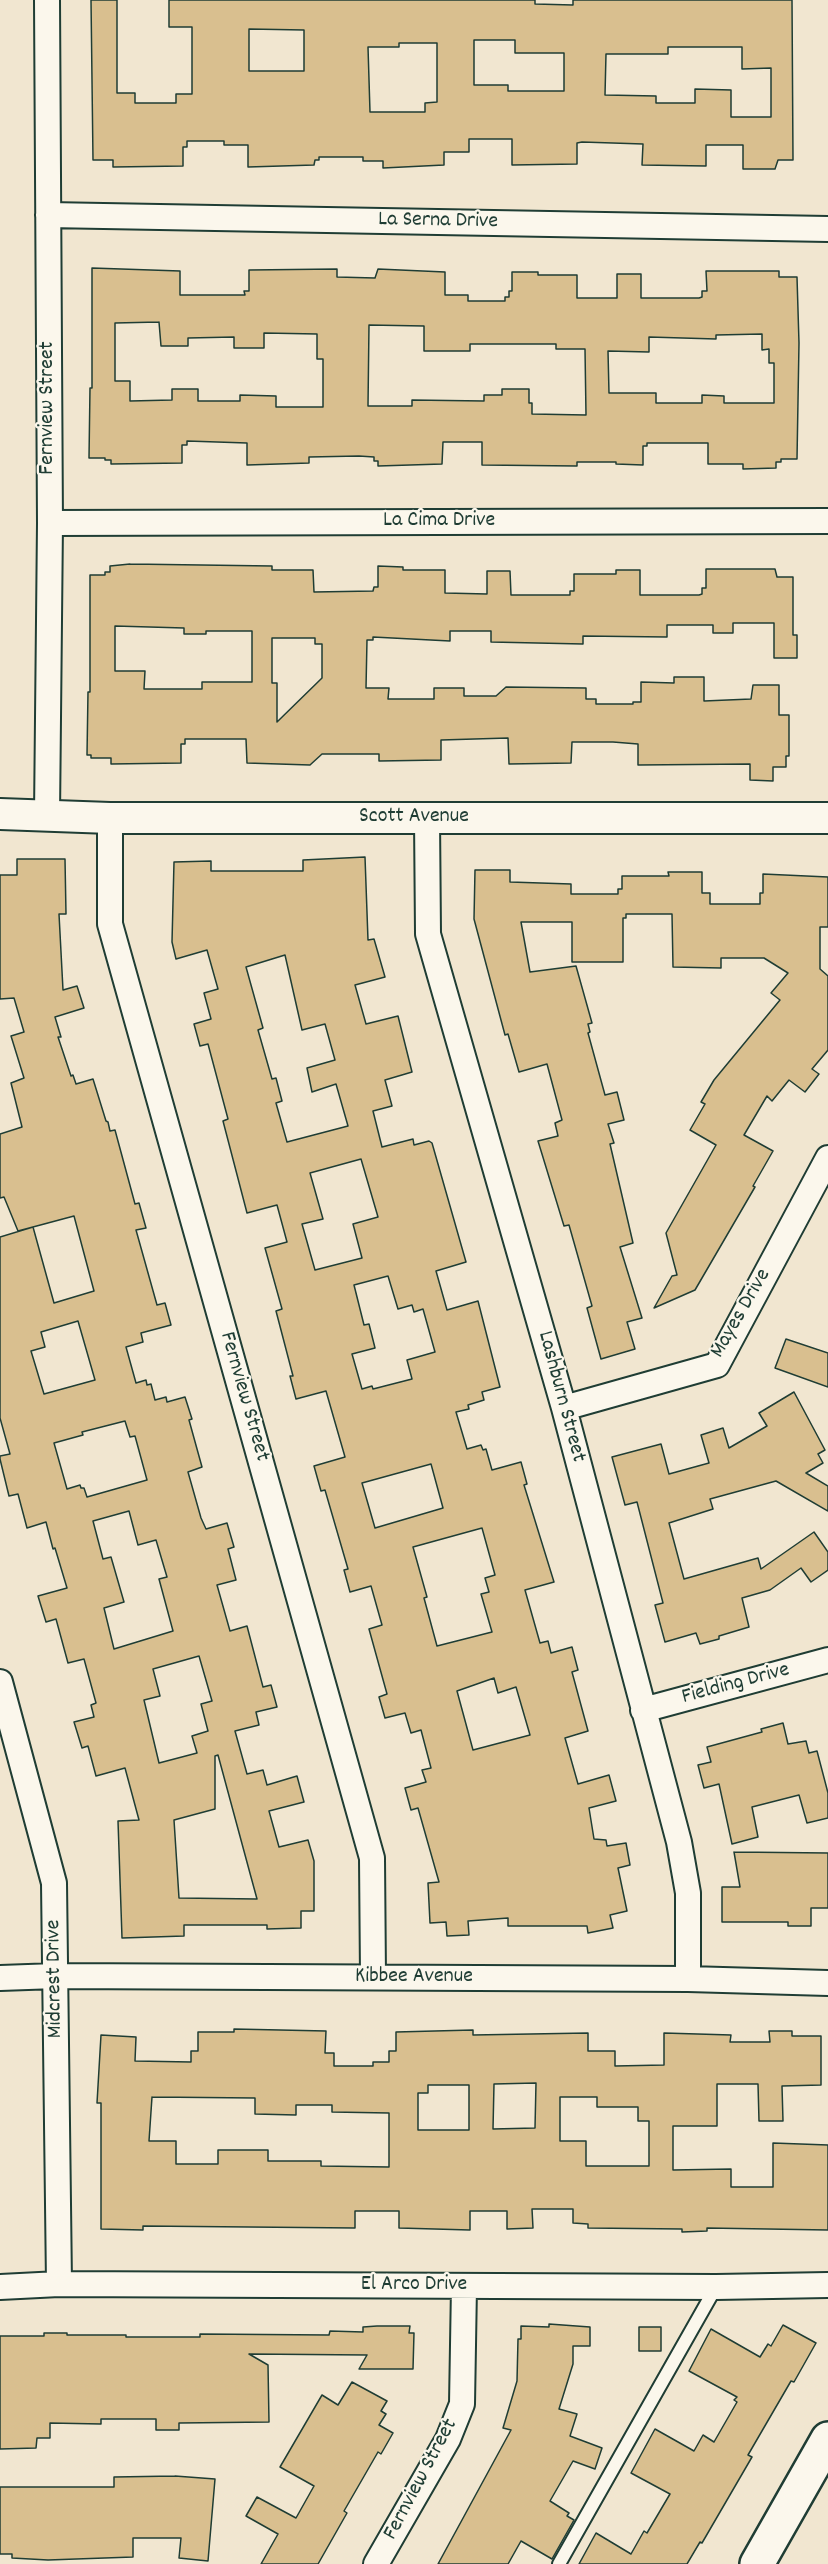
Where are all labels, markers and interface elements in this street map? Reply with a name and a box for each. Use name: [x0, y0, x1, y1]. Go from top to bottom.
street label: La Serna Drive: [378, 208, 498, 236]
street label: Fernview Street: [36, 341, 62, 475]
street label: La Cima Drive: [383, 509, 495, 535]
street label: Scott Avenue: [359, 805, 469, 831]
street label: Mayes Drive: [706, 1265, 778, 1363]
street label: Fernview Street: [212, 1329, 274, 1465]
street label: Lashburn Street: [530, 1329, 590, 1465]
street label: Fielding Drive: [679, 1658, 793, 1712]
street label: Midcrest Drive: [42, 1919, 70, 2039]
street label: Kibbee Avenue: [355, 1965, 473, 1991]
street label: El Arco Drive: [361, 2273, 467, 2299]
street label: Fernview Street: [379, 2415, 465, 2545]

